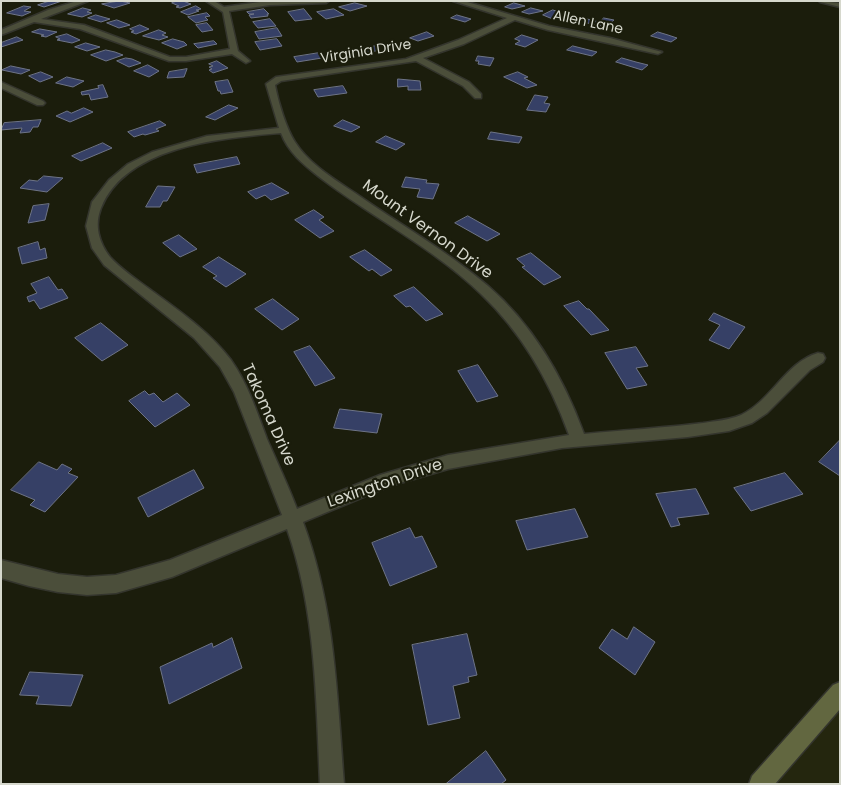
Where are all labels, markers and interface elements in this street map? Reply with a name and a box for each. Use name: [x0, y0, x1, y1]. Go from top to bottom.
street label: Allen Lane: [552, 7, 624, 39]
street label: Virginia Drive: [319, 37, 413, 67]
street label: Mount Vernon Drive: [358, 176, 496, 284]
street label: Takoma Drive: [237, 361, 299, 469]
street label: Lexington Drive: [325, 455, 445, 513]

